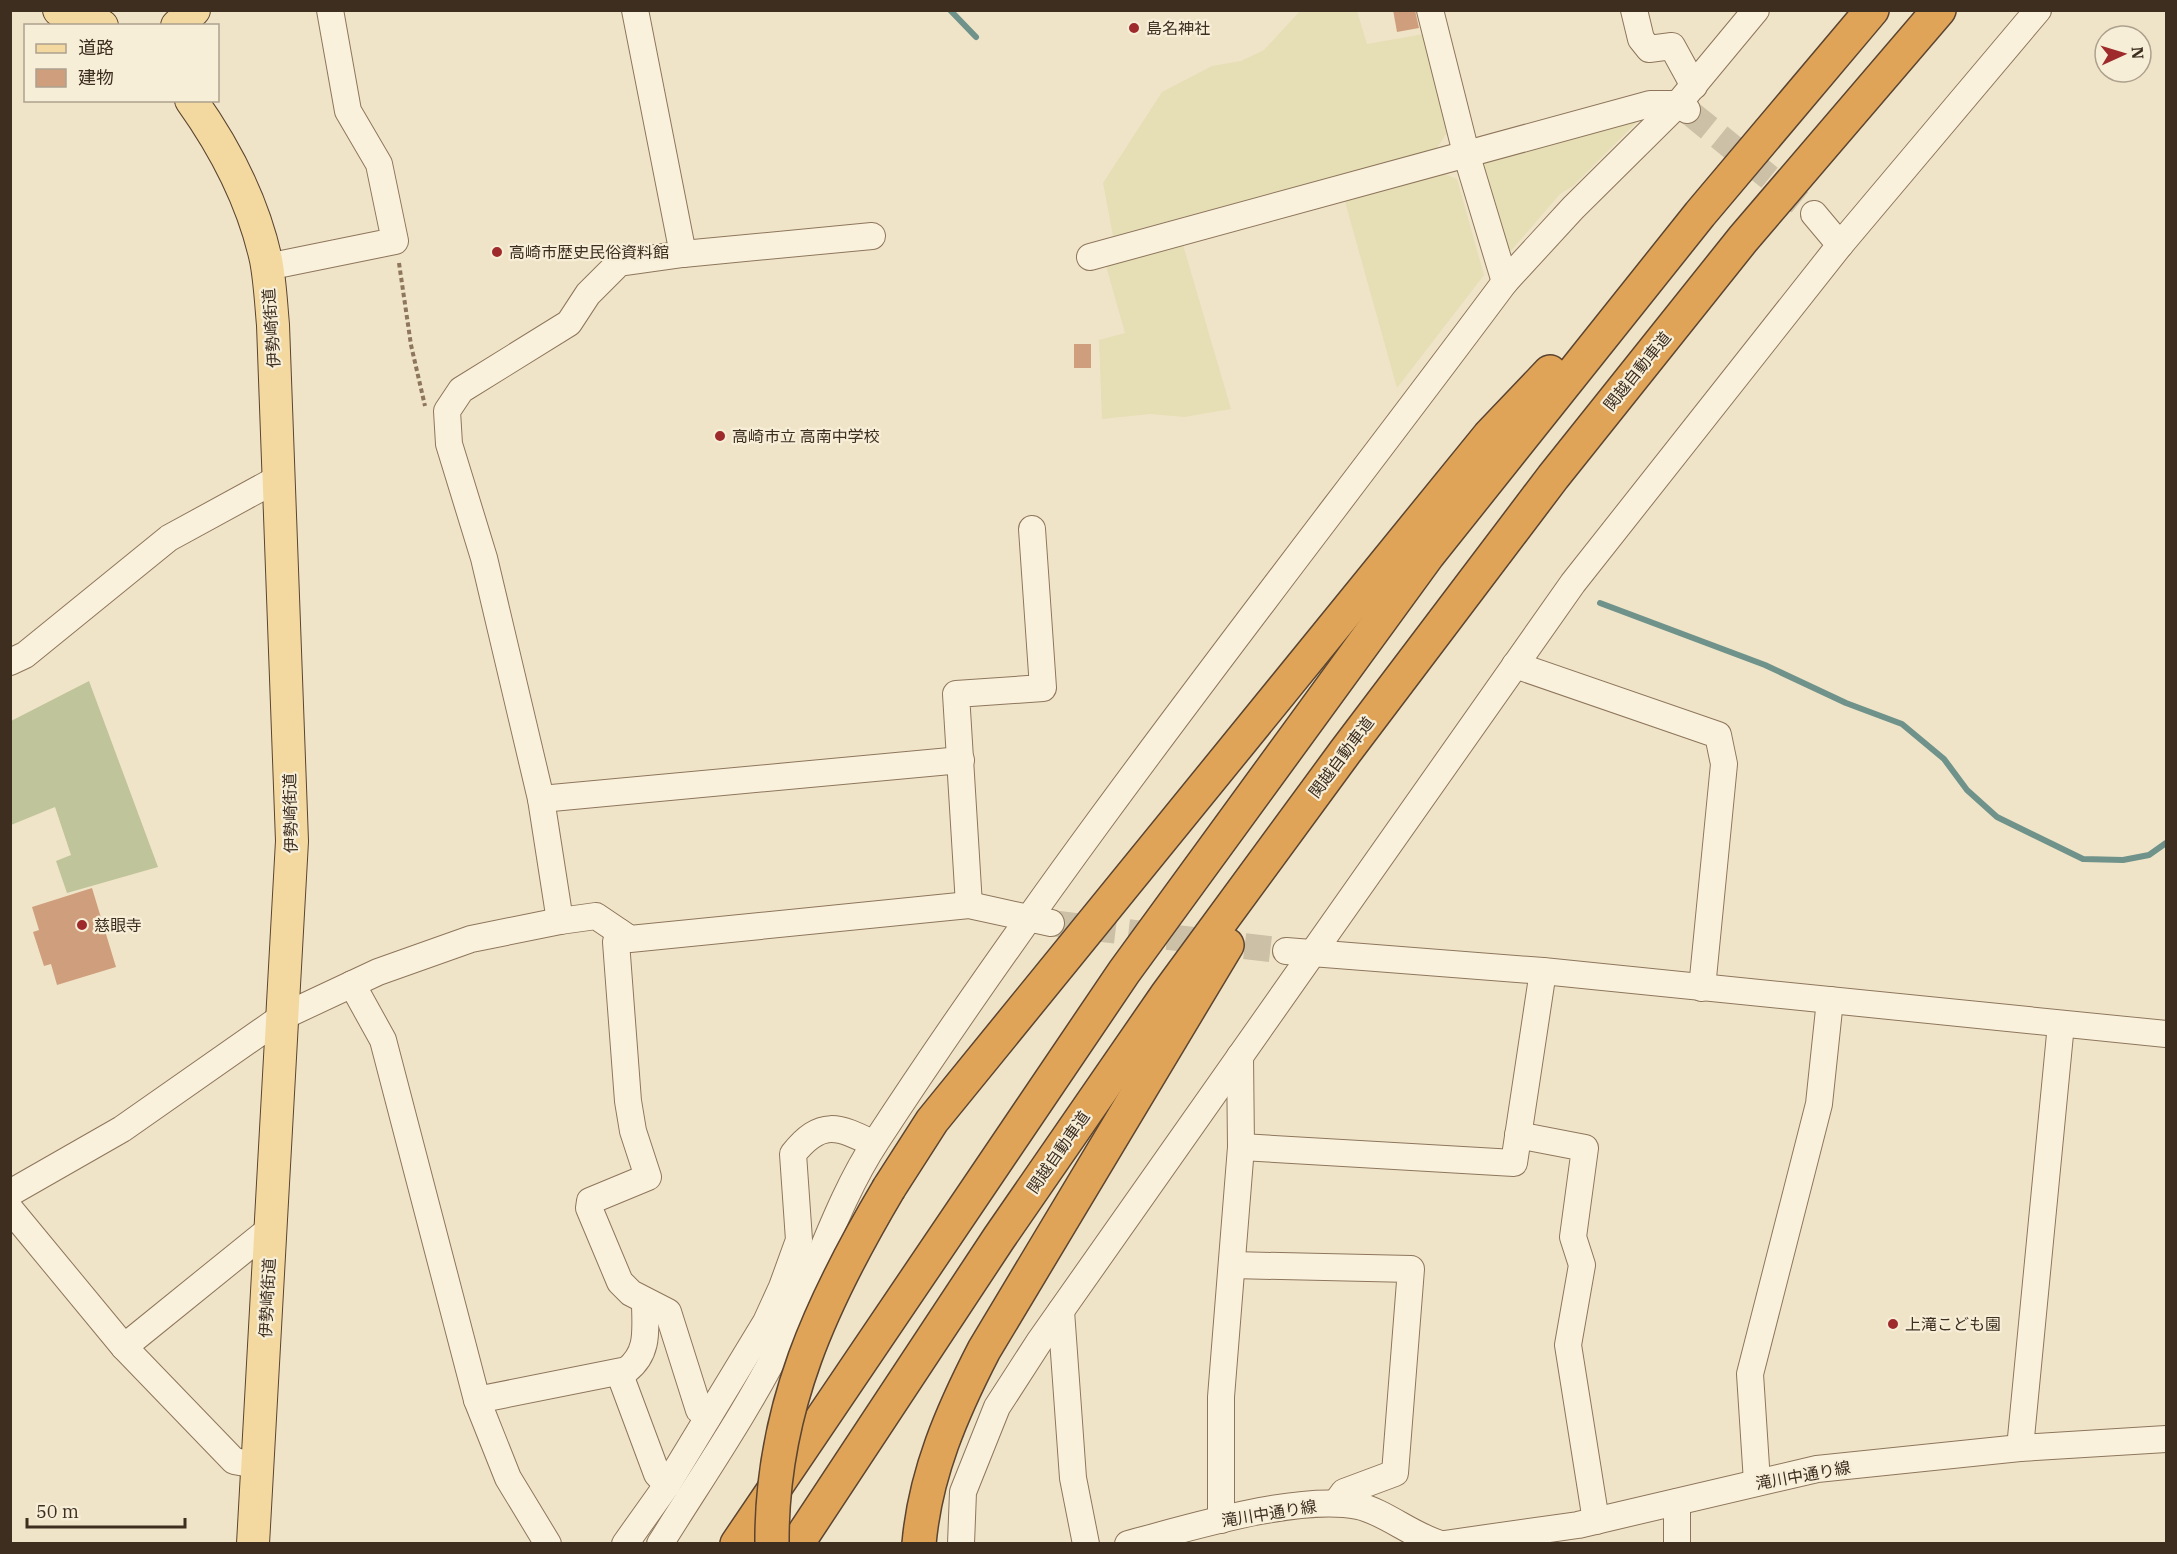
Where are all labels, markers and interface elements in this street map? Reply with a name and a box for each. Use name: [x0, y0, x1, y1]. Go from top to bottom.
place label: 島名神社: [1146, 18, 1210, 38]
marker: 島名神社: [1127, 21, 1141, 35]
legend: [24, 24, 219, 102]
north arrow: [2093, 24, 2153, 84]
text: 道路: [78, 36, 114, 59]
text: N: [2128, 46, 2148, 60]
text: 建物: [78, 66, 114, 89]
place label: 高崎市歴史民俗資料館: [509, 242, 669, 262]
marker: 高崎市歴史民俗資料館: [490, 245, 504, 259]
street label: 伊勢崎街道: [258, 287, 284, 369]
street label: 関越自動車道: [1599, 327, 1675, 415]
place label: 高崎市立 高南中学校: [732, 426, 880, 446]
marker: 高崎市立 高南中学校: [713, 429, 727, 443]
street label: 関越自動車道: [1304, 713, 1378, 801]
street label: 伊勢崎街道: [279, 773, 301, 853]
place label: 慈眼寺: [94, 915, 142, 935]
marker: 慈眼寺: [75, 918, 89, 932]
street label: 関越自動車道: [1022, 1107, 1094, 1197]
street label: 伊勢崎街道: [255, 1258, 279, 1338]
place label: 上滝こども園: [1905, 1314, 2001, 1334]
marker: 上滝こども園: [1886, 1317, 1900, 1331]
street label: 滝川中通り線: [1754, 1457, 1852, 1493]
scale bar: [27, 1491, 184, 1529]
street label: 滝川中通り線: [1220, 1496, 1318, 1530]
text: 50 m: [36, 1500, 79, 1523]

